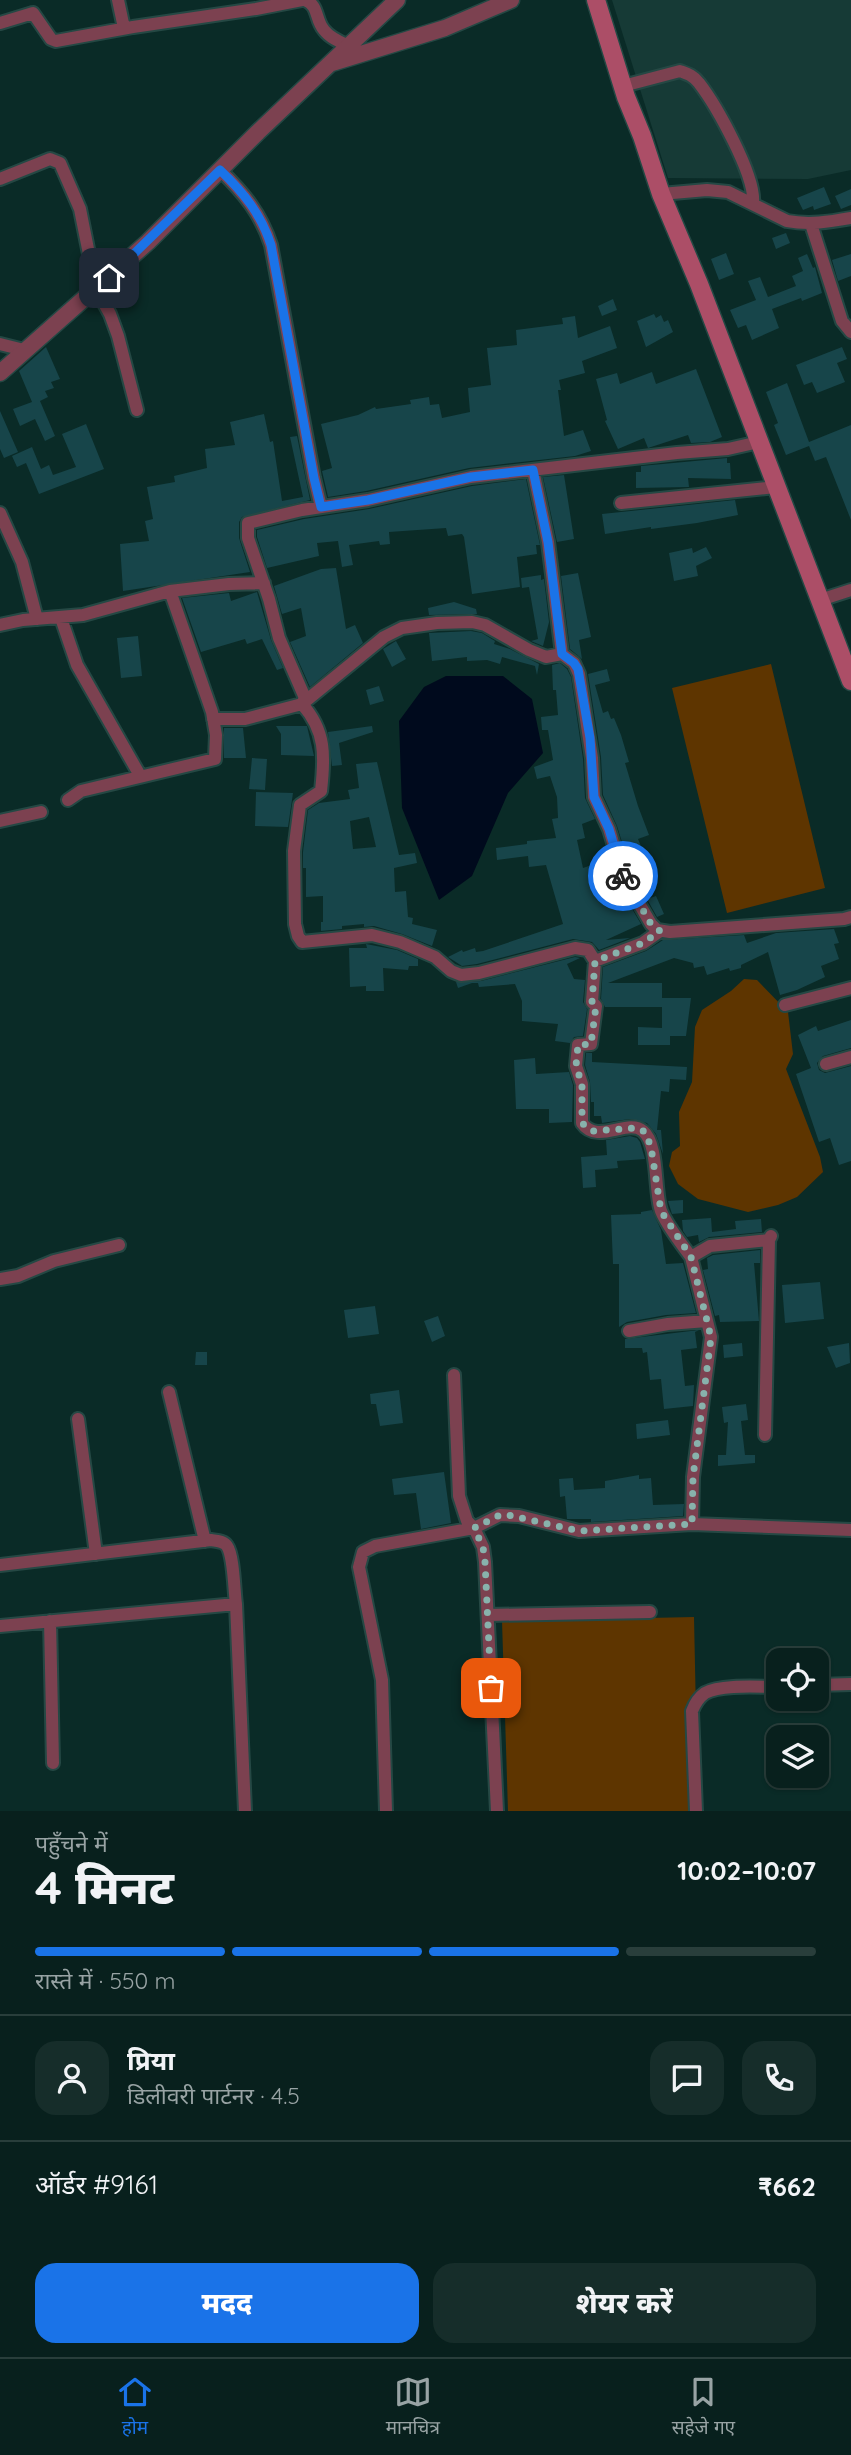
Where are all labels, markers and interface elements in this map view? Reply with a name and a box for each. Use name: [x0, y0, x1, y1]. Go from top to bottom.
pin: [79, 248, 139, 308]
icon: home: [90, 259, 128, 297]
courier: [588, 841, 658, 911]
icon: bike: [604, 857, 642, 895]
map controls: [766, 1648, 829, 1788]
button: locate: [766, 1648, 829, 1711]
pin: [461, 1658, 521, 1718]
icon: bag: [472, 1669, 510, 1707]
button: layers: [766, 1725, 829, 1788]
text: पहुँचने में: [35, 1829, 108, 1858]
text: 10:02–10:07: [677, 1854, 816, 1887]
text: 4 मिनट: [35, 1858, 174, 1916]
text: रास्ते में · 550 m: [35, 1966, 176, 1995]
button: person: [35, 2041, 109, 2115]
button: chat: [650, 2041, 724, 2115]
button: phone: [742, 2041, 816, 2115]
text: प्रिया: [127, 2044, 175, 2077]
text: डिलीवरी पार्टनर · 4.5: [127, 2081, 300, 2110]
text: ऑर्डर #9161: [35, 2168, 158, 2201]
text: ₹662: [758, 2170, 816, 2203]
button: मदद: [35, 2263, 419, 2343]
button: शेयर करें: [433, 2263, 816, 2343]
tab: होम: [116, 2373, 154, 2442]
tab: मानचित्र: [386, 2373, 440, 2442]
tab: सहेजे गए: [672, 2373, 735, 2442]

